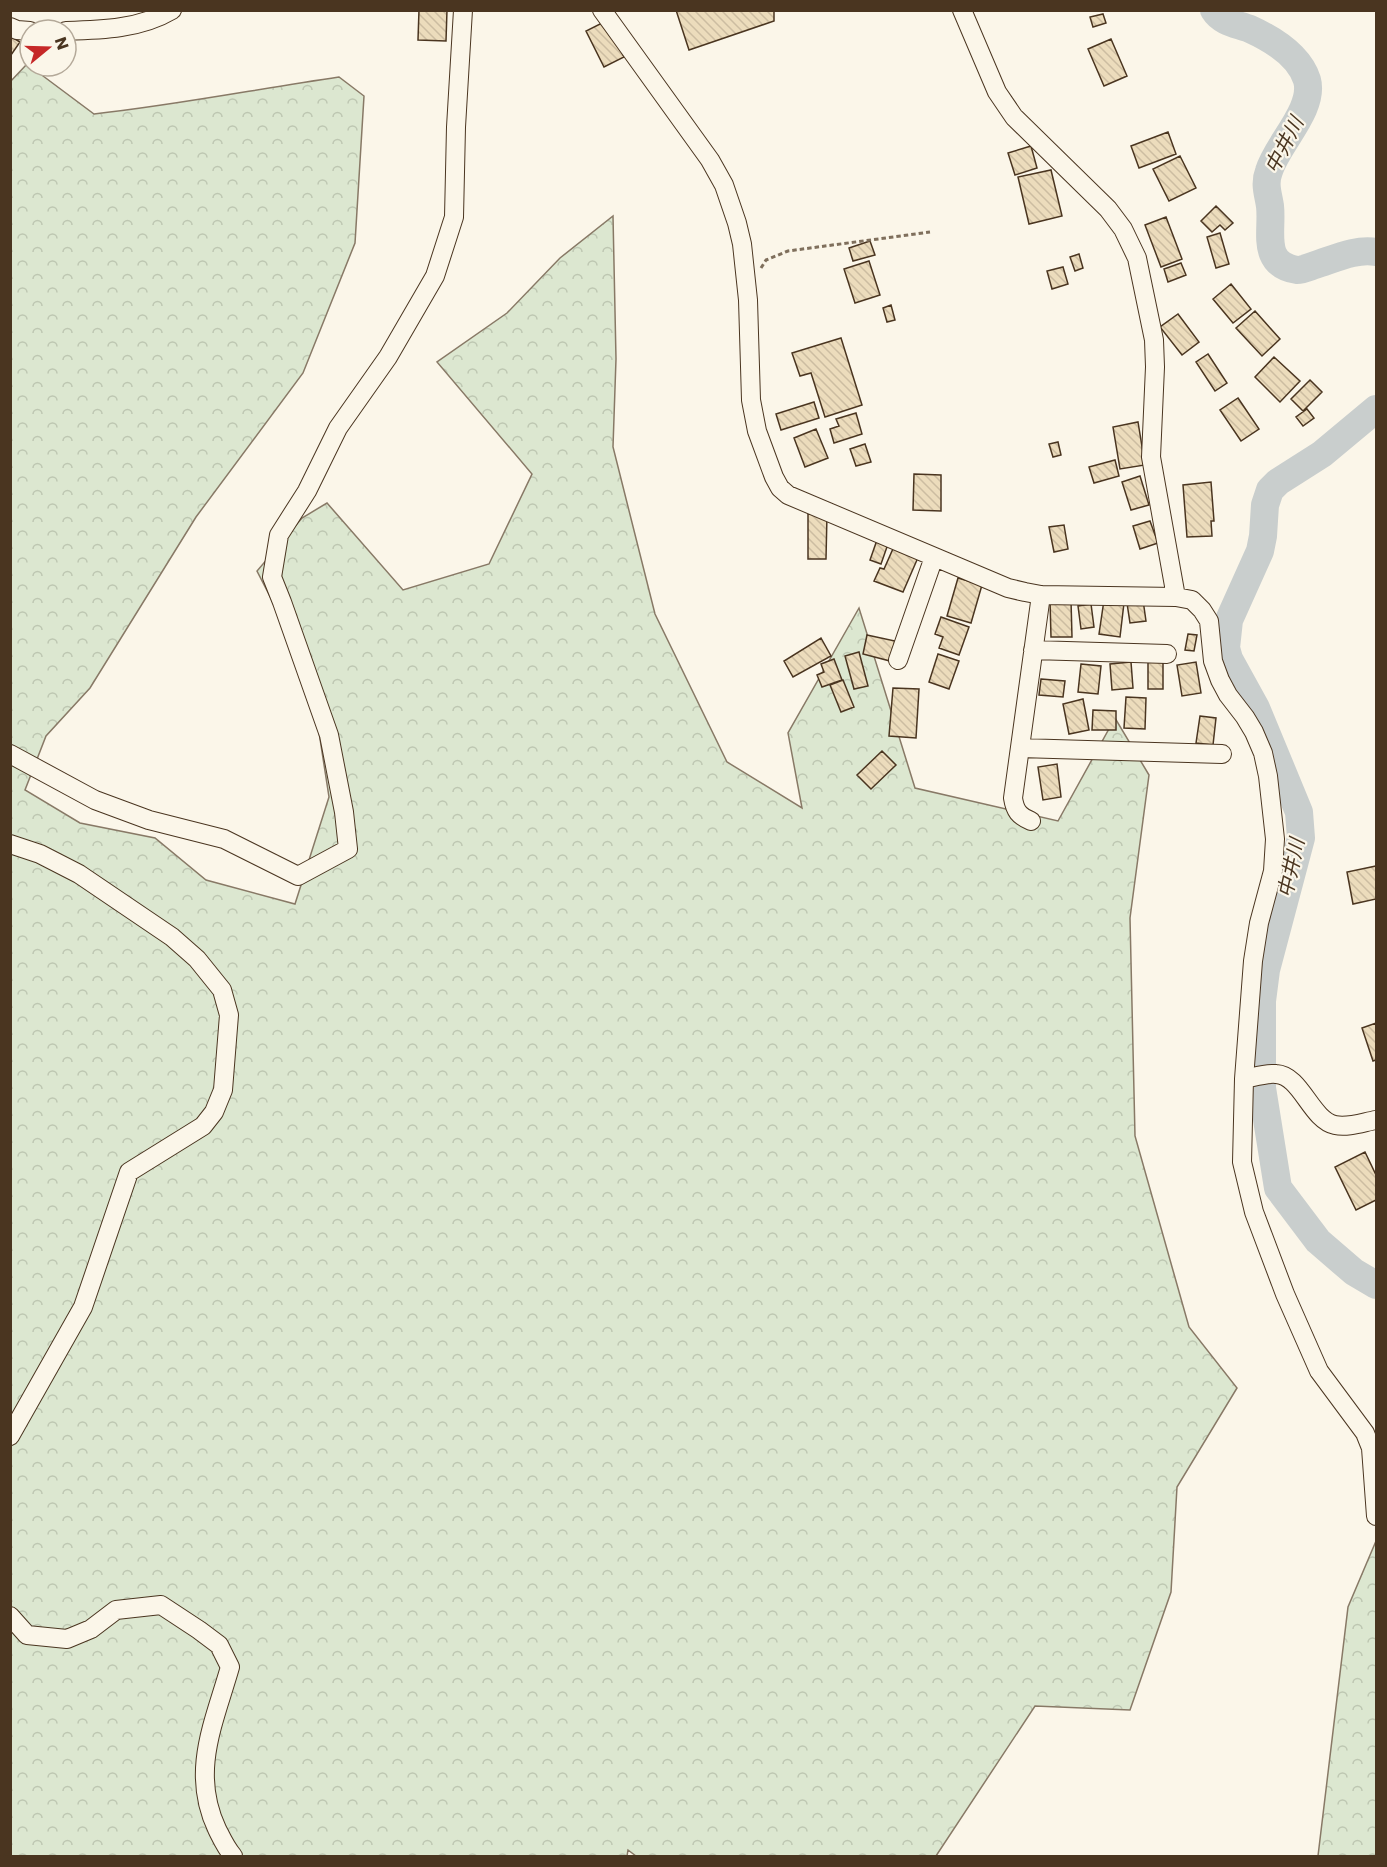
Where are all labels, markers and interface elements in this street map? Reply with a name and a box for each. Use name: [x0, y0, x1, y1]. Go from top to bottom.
north arrow: [18, 18, 78, 78]
text: N: [49, 34, 75, 53]
water label: 中井川: [1258, 110, 1311, 178]
water label: 中井川: [1271, 834, 1311, 900]

